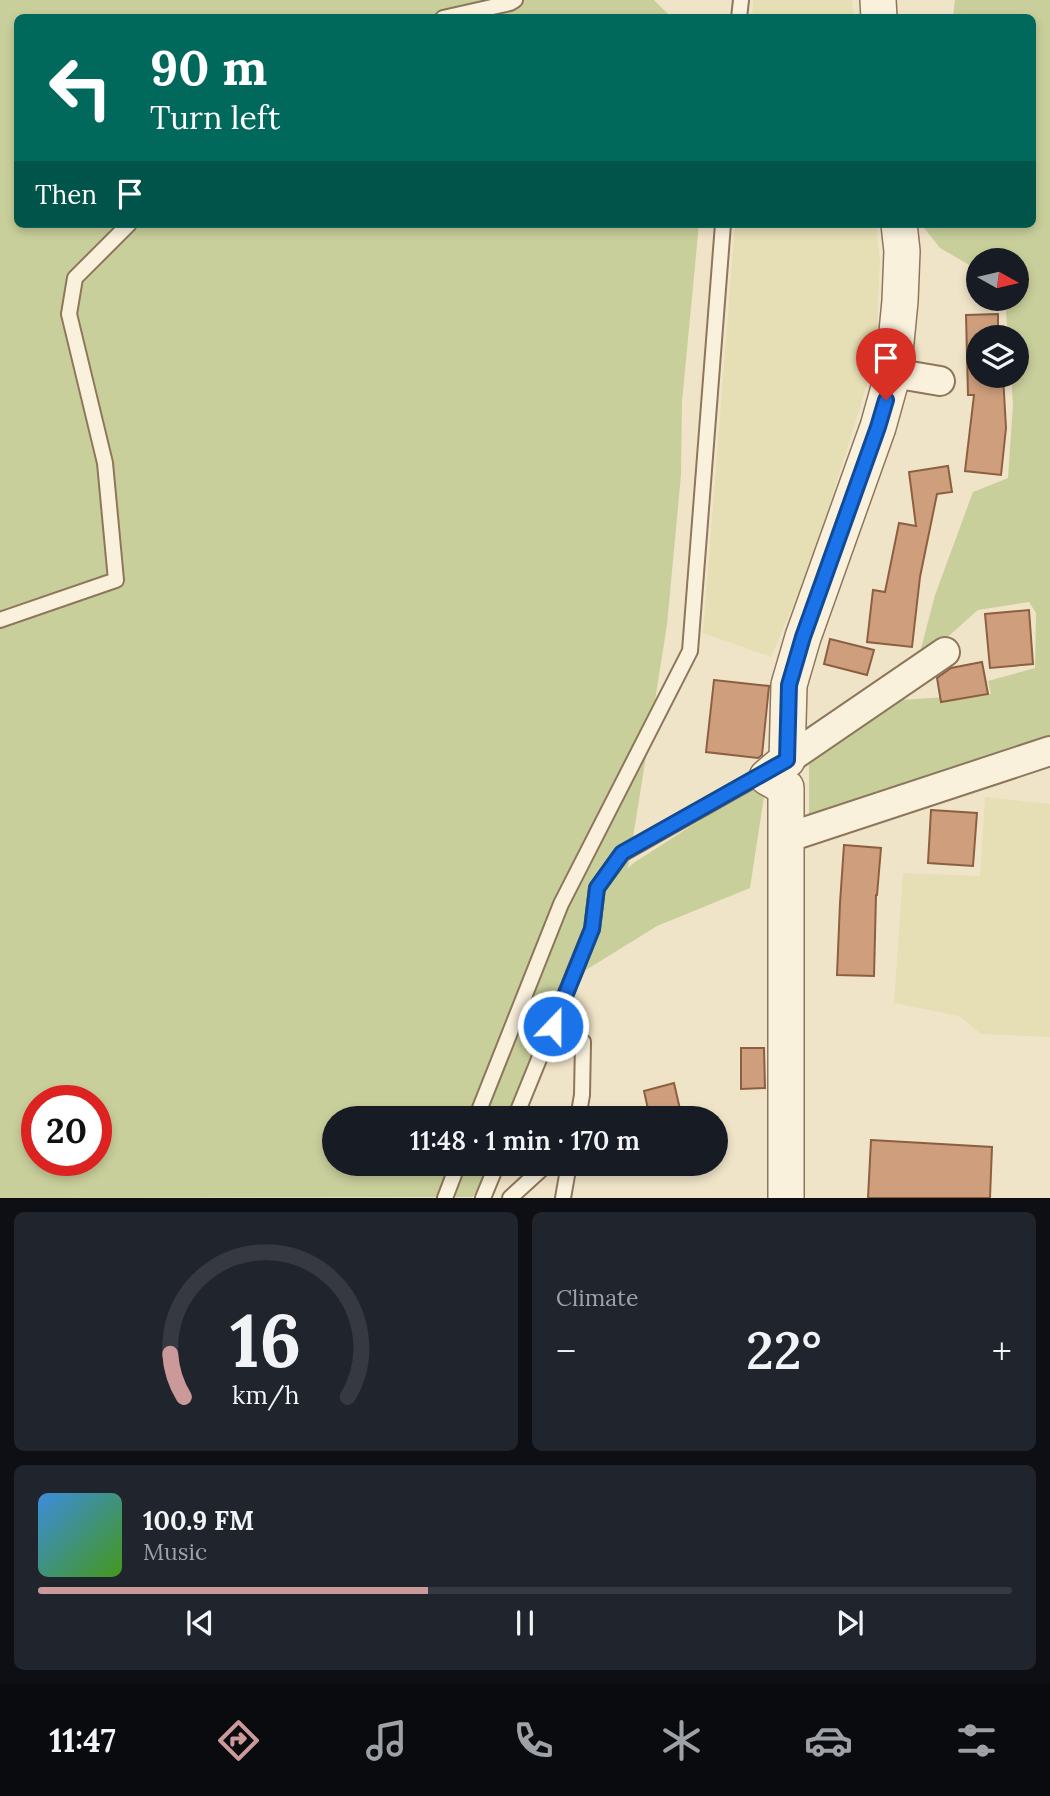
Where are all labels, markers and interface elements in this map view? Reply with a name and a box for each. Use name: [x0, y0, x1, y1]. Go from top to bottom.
text: 90 m: [150, 36, 267, 98]
icon: left: [35, 42, 126, 133]
text: Turn left: [150, 97, 280, 138]
icon: arrive: [111, 175, 149, 213]
text: Then: [35, 178, 97, 211]
north arrow: [966, 248, 1029, 312]
map controls: [966, 248, 1029, 388]
button: layers: [966, 325, 1029, 388]
pin: [856, 328, 916, 400]
icon: arrive: [867, 339, 905, 377]
position arrow: [516, 989, 590, 1063]
speed limit sign: 20: [21, 1085, 112, 1176]
text: 11:48 · 1 min · 170 m: [410, 1124, 640, 1157]
text: Climate: [556, 1283, 638, 1312]
text: 16: [230, 1295, 302, 1388]
text: 22°: [746, 1317, 822, 1383]
text: −: [556, 1327, 576, 1375]
text: +: [992, 1327, 1012, 1375]
text: km/h: [232, 1379, 300, 1411]
text: 100.9 FM: [143, 1504, 254, 1537]
text: Music: [143, 1537, 207, 1566]
icon: previous: [181, 1604, 219, 1642]
icon: pause: [506, 1604, 544, 1642]
icon: next: [831, 1604, 869, 1642]
icon: directions: [214, 1716, 263, 1765]
icon: music: [362, 1716, 411, 1765]
icon: phone: [509, 1716, 558, 1765]
icon: climate: [657, 1716, 706, 1765]
icon: car: [804, 1716, 853, 1765]
icon: filters: [952, 1716, 1001, 1765]
text: 11:47: [49, 1720, 116, 1761]

